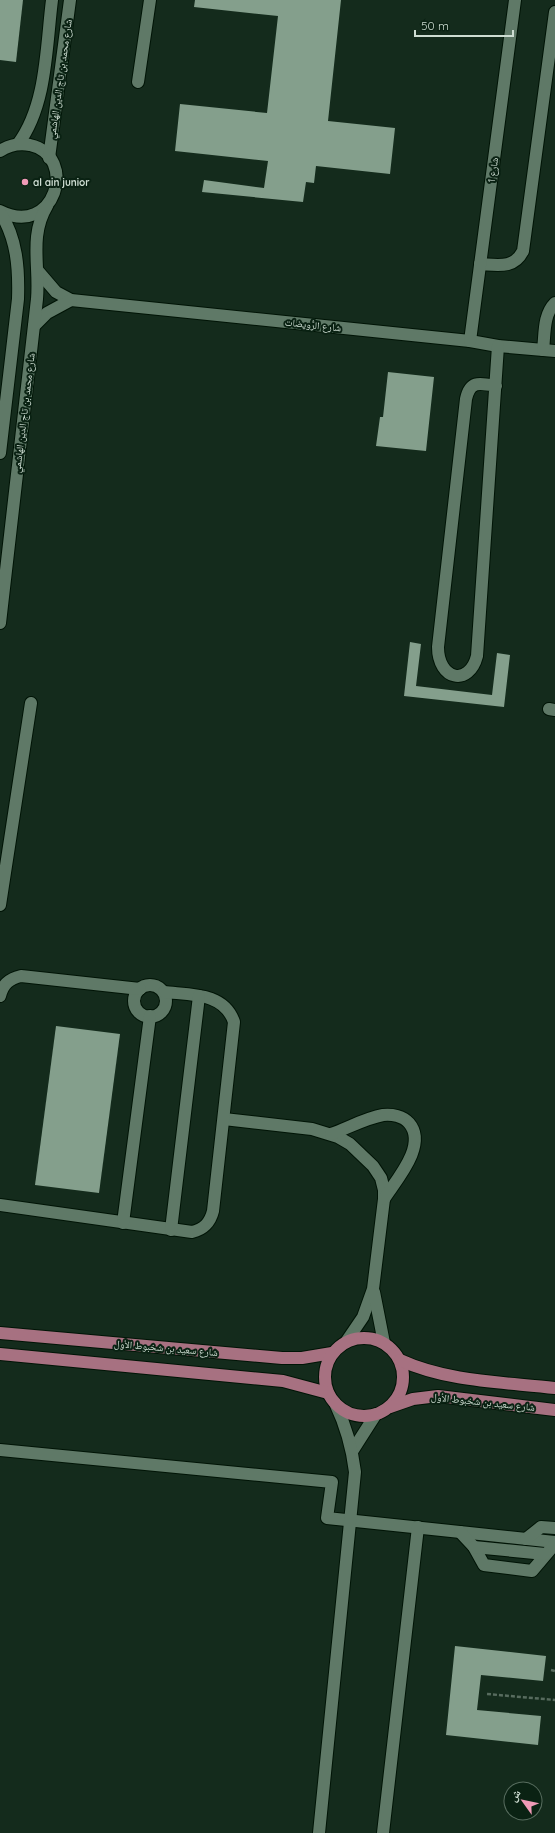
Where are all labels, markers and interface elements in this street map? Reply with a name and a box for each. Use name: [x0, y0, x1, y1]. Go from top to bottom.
scale bar: [415, 12, 513, 38]
street label: شارع محمد بن تاج الدين الهاشمي: [45, 18, 76, 140]
text: 50 m: [421, 18, 449, 33]
street label: شارع 1: [485, 156, 501, 184]
place label: al ain junior: [33, 176, 90, 189]
marker: al ain junior: [20, 177, 30, 187]
street label: شارع الرُّويضات: [284, 316, 342, 334]
street label: شارع محمد بن تاج الدين الهاشمي: [10, 352, 39, 474]
street label: شارع سعيد بن شخبوط الأول: [113, 1337, 219, 1359]
street label: شارع سعيد بن شخبوط الأول: [430, 1390, 536, 1414]
north arrow: [503, 1781, 543, 1821]
text: ش: [506, 1787, 525, 1805]

